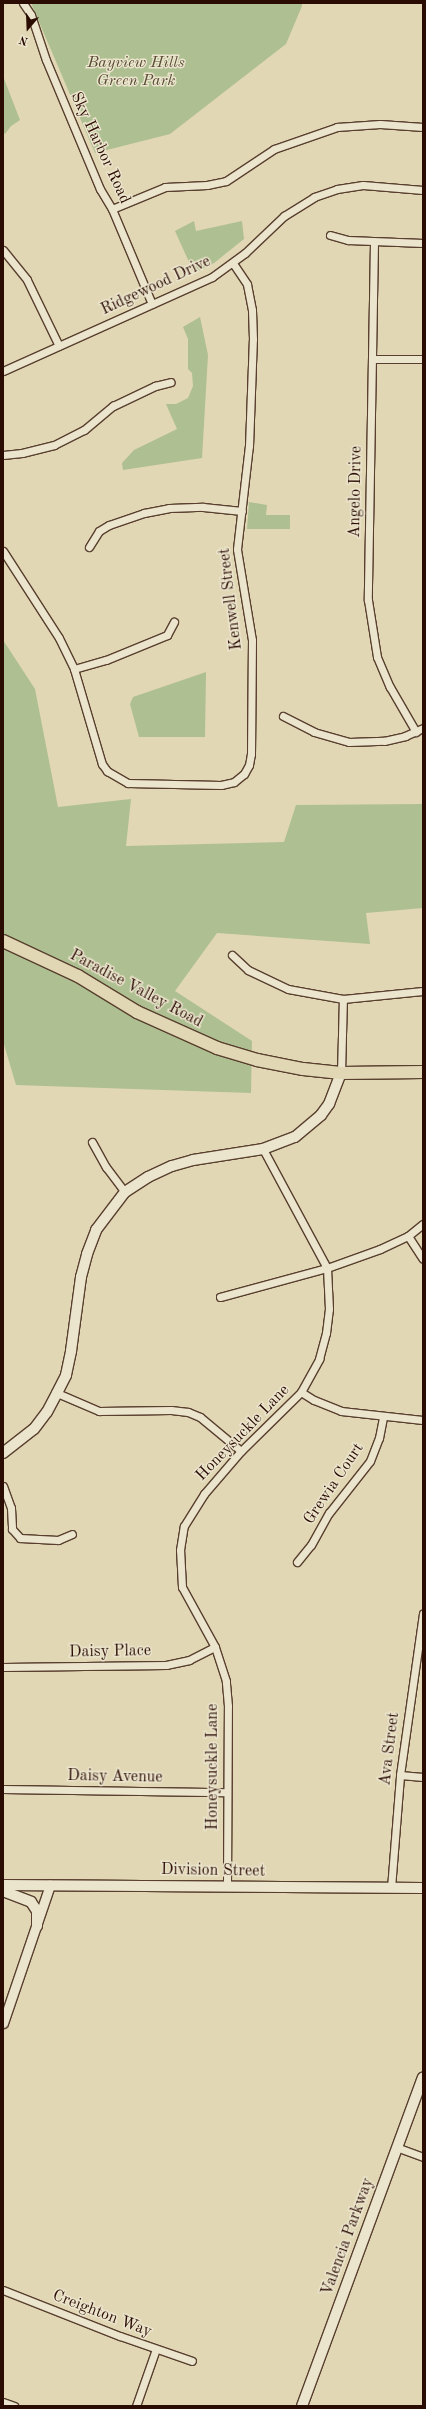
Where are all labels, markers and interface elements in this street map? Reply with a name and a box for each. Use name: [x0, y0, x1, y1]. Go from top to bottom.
north arrow: [8, 8, 48, 48]
text: N: [18, 33, 30, 46]
park label: Bayview Hills Green Park: [87, 53, 185, 91]
street label: Sky Harbor Road: [66, 89, 134, 207]
street label: Ridgewood Drive: [98, 252, 214, 320]
street label: Angelo Drive: [346, 446, 366, 538]
street label: Kenwell Street: [215, 547, 247, 651]
street label: Paradise Valley Road: [66, 946, 206, 1032]
street label: Honeysuckle Lane: [192, 1381, 294, 1485]
street label: Grewia Court: [300, 1440, 368, 1528]
street label: Daisy Place: [69, 1642, 151, 1662]
street label: Honeysuckle Lane: [203, 1704, 223, 1830]
street label: Ava Street: [376, 1711, 404, 1787]
street label: Daisy Avenue: [67, 1767, 163, 1787]
street label: Division Street: [161, 1860, 265, 1882]
street label: Valencia Parkway: [318, 2175, 378, 2299]
street label: Creighton Way: [50, 2286, 154, 2342]

